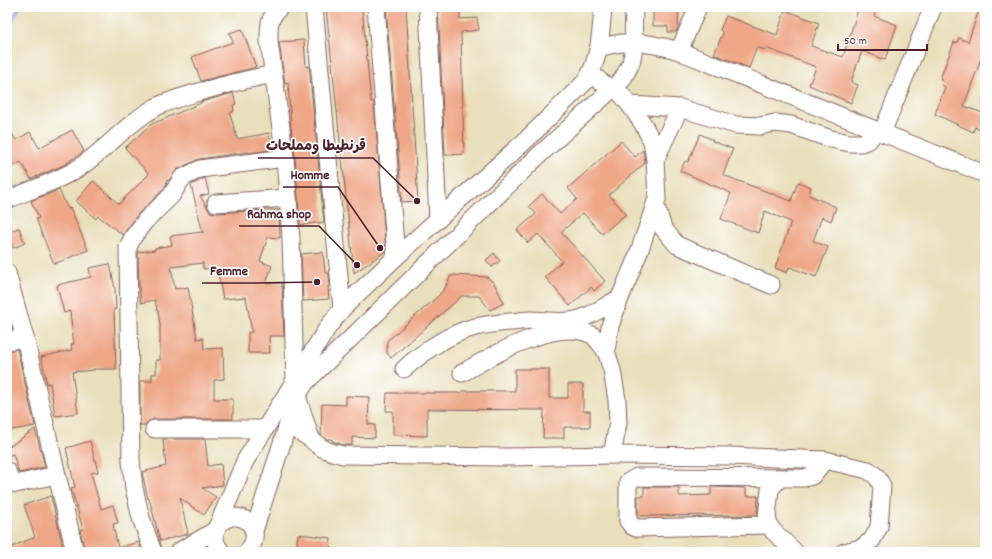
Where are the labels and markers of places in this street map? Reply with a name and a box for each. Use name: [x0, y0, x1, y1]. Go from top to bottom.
callout: قرنطيطا ومملحات: [258, 132, 373, 158]
callout: Homme: [283, 161, 338, 187]
callout: Rahma shop: [239, 200, 319, 226]
callout: Femme: [202, 257, 256, 283]

